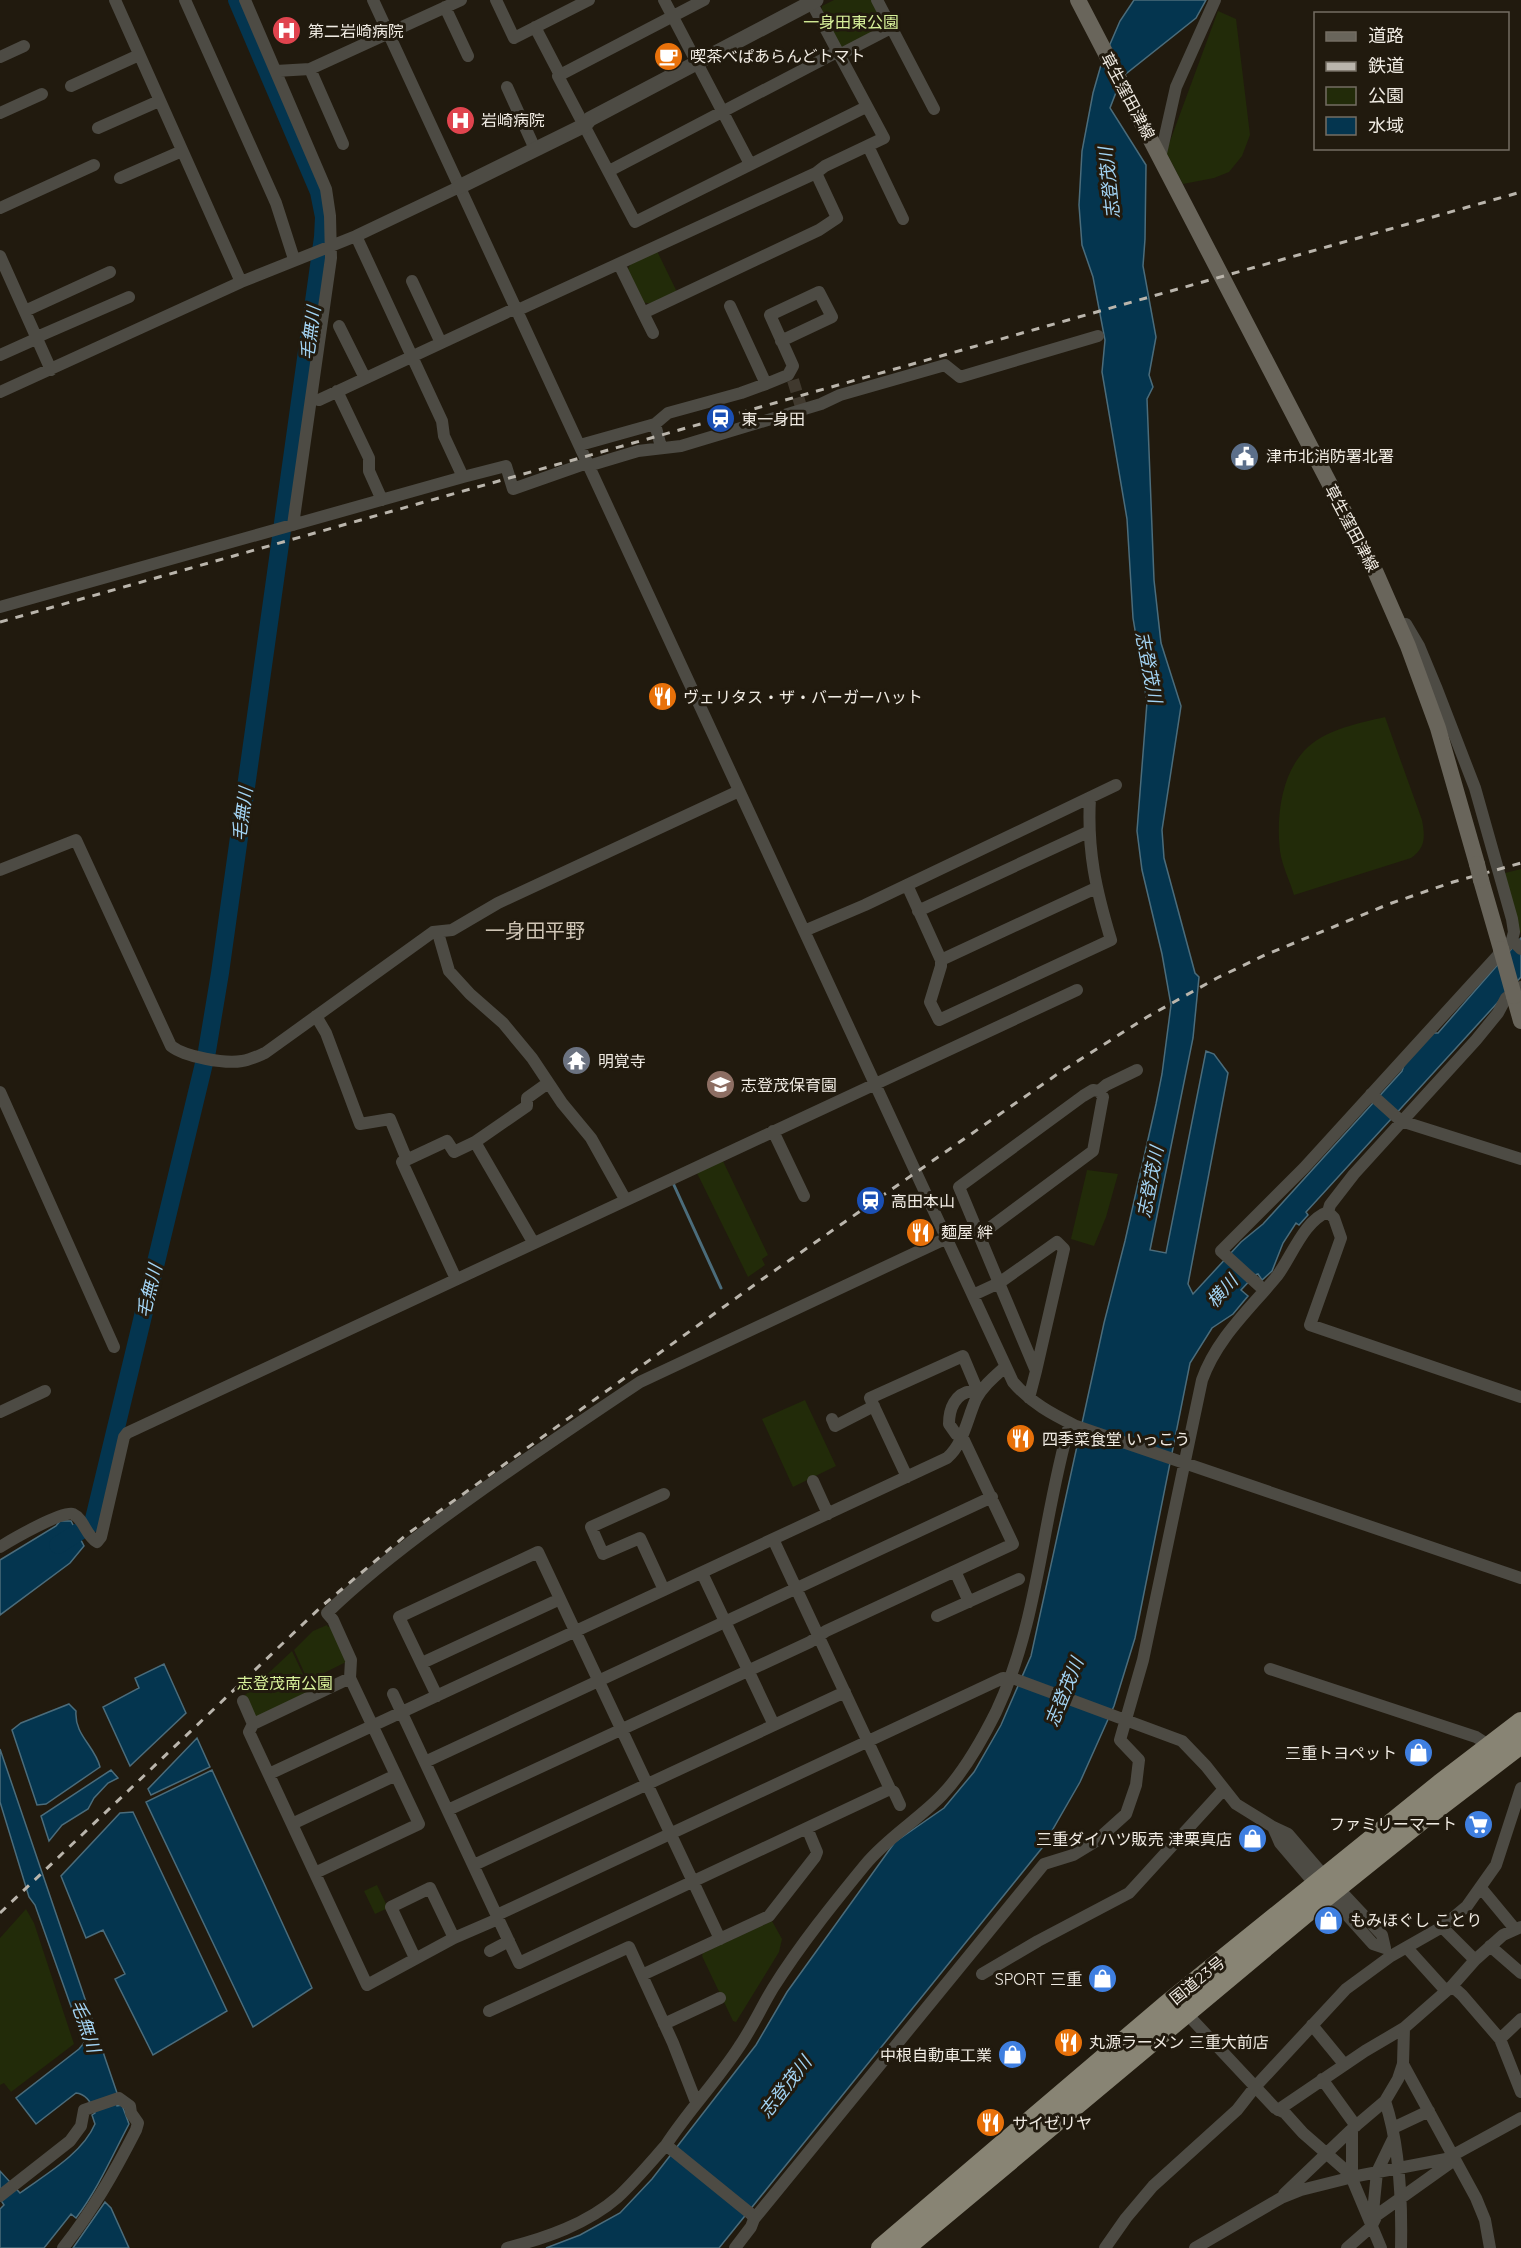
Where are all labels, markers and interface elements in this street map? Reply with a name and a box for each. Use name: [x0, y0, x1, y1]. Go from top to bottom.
park label: 一身田東公園: [803, 12, 899, 32]
legend: [1314, 12, 1509, 150]
hospital icon: 第二岩崎病院: [271, 15, 303, 47]
place label: 第二岩崎病院: [308, 21, 404, 41]
text: 道路: [1368, 24, 1404, 47]
cafe icon: 喫茶べぱあらんどトマト: [653, 40, 685, 72]
place label: 喫茶べぱあらんどトマト: [690, 46, 866, 66]
street label: 草生窪田津線: [1097, 49, 1159, 143]
text: 鉄道: [1368, 54, 1404, 77]
text: 公園: [1368, 84, 1404, 107]
hospital icon: 岩崎病院: [444, 104, 476, 136]
place label: 岩崎病院: [481, 110, 545, 130]
text: 水域: [1368, 114, 1404, 137]
water label: 志登茂川: [1094, 144, 1124, 220]
water label: 毛無川: [295, 303, 325, 361]
station icon: 東一身田: [704, 403, 736, 435]
place label: 東一身田: [741, 409, 805, 429]
public building icon: 津市北消防署北署: [1229, 440, 1261, 472]
place label: 津市北消防署北署: [1266, 446, 1394, 466]
street label: 草生窪田津線: [1321, 481, 1383, 575]
water label: 志登茂川: [1131, 629, 1168, 706]
restaurant icon: ヴェリタス・ザ・バーガーハット: [646, 681, 678, 713]
place label: ヴェリタス・ザ・バーガーハット: [683, 687, 923, 707]
water label: 毛無川: [227, 784, 257, 842]
district label: 一身田平野: [485, 918, 585, 943]
temple icon: 明覚寺: [561, 1045, 593, 1077]
place label: 明覚寺: [598, 1051, 646, 1071]
school or university icon: 志登茂保育園: [704, 1069, 736, 1101]
place label: 志登茂保育園: [741, 1075, 837, 1095]
water label: 志登茂川: [1132, 1143, 1169, 1220]
station icon: 高田本山: [854, 1185, 886, 1217]
place label: 高田本山: [891, 1191, 955, 1211]
restaurant icon: 麺屋 絆: [904, 1216, 936, 1248]
place label: 麺屋 絆: [941, 1222, 993, 1242]
water label: 毛無川: [131, 1260, 167, 1320]
water label: 横川: [1201, 1268, 1244, 1312]
restaurant icon: 四季菜食堂 いっこう: [1005, 1423, 1037, 1455]
place label: 四季菜食堂 いっこう: [1042, 1429, 1190, 1449]
water label: 志登茂川: [1040, 1652, 1089, 1730]
park label: 志登茂南公園: [237, 1673, 333, 1693]
shop icon: 三重トヨペット: [1402, 1737, 1434, 1769]
place label: 三重トヨペット: [1285, 1743, 1397, 1763]
supermarket icon: ファミリーマート: [1462, 1808, 1494, 1840]
place label: ファミリーマート: [1329, 1814, 1457, 1834]
shop icon: 三重ダイハツ販売 津栗真店: [1237, 1823, 1269, 1855]
place label: 三重ダイハツ販売 津栗真店: [1036, 1829, 1232, 1849]
shop icon: もみほぐし ことり: [1313, 1904, 1345, 1936]
place label: もみほぐし ことり: [1350, 1910, 1482, 1930]
street label: 国道23号: [1165, 1952, 1229, 2008]
shop icon: SPORT 三重: [1087, 1963, 1119, 1995]
place label: SPORT 三重: [995, 1969, 1082, 1989]
water label: 毛無川: [66, 1997, 106, 2057]
restaurant icon: 丸源ラーメン 三重大前店: [1052, 2026, 1084, 2058]
place label: 丸源ラーメン 三重大前店: [1089, 2032, 1269, 2052]
shop icon: 中根自動車工業: [997, 2039, 1029, 2071]
place label: 中根自動車工業: [880, 2045, 992, 2065]
water label: 志登茂川: [754, 2050, 817, 2122]
restaurant icon: サイゼリヤ: [975, 2107, 1007, 2139]
place label: サイゼリヤ: [1012, 2113, 1092, 2133]

